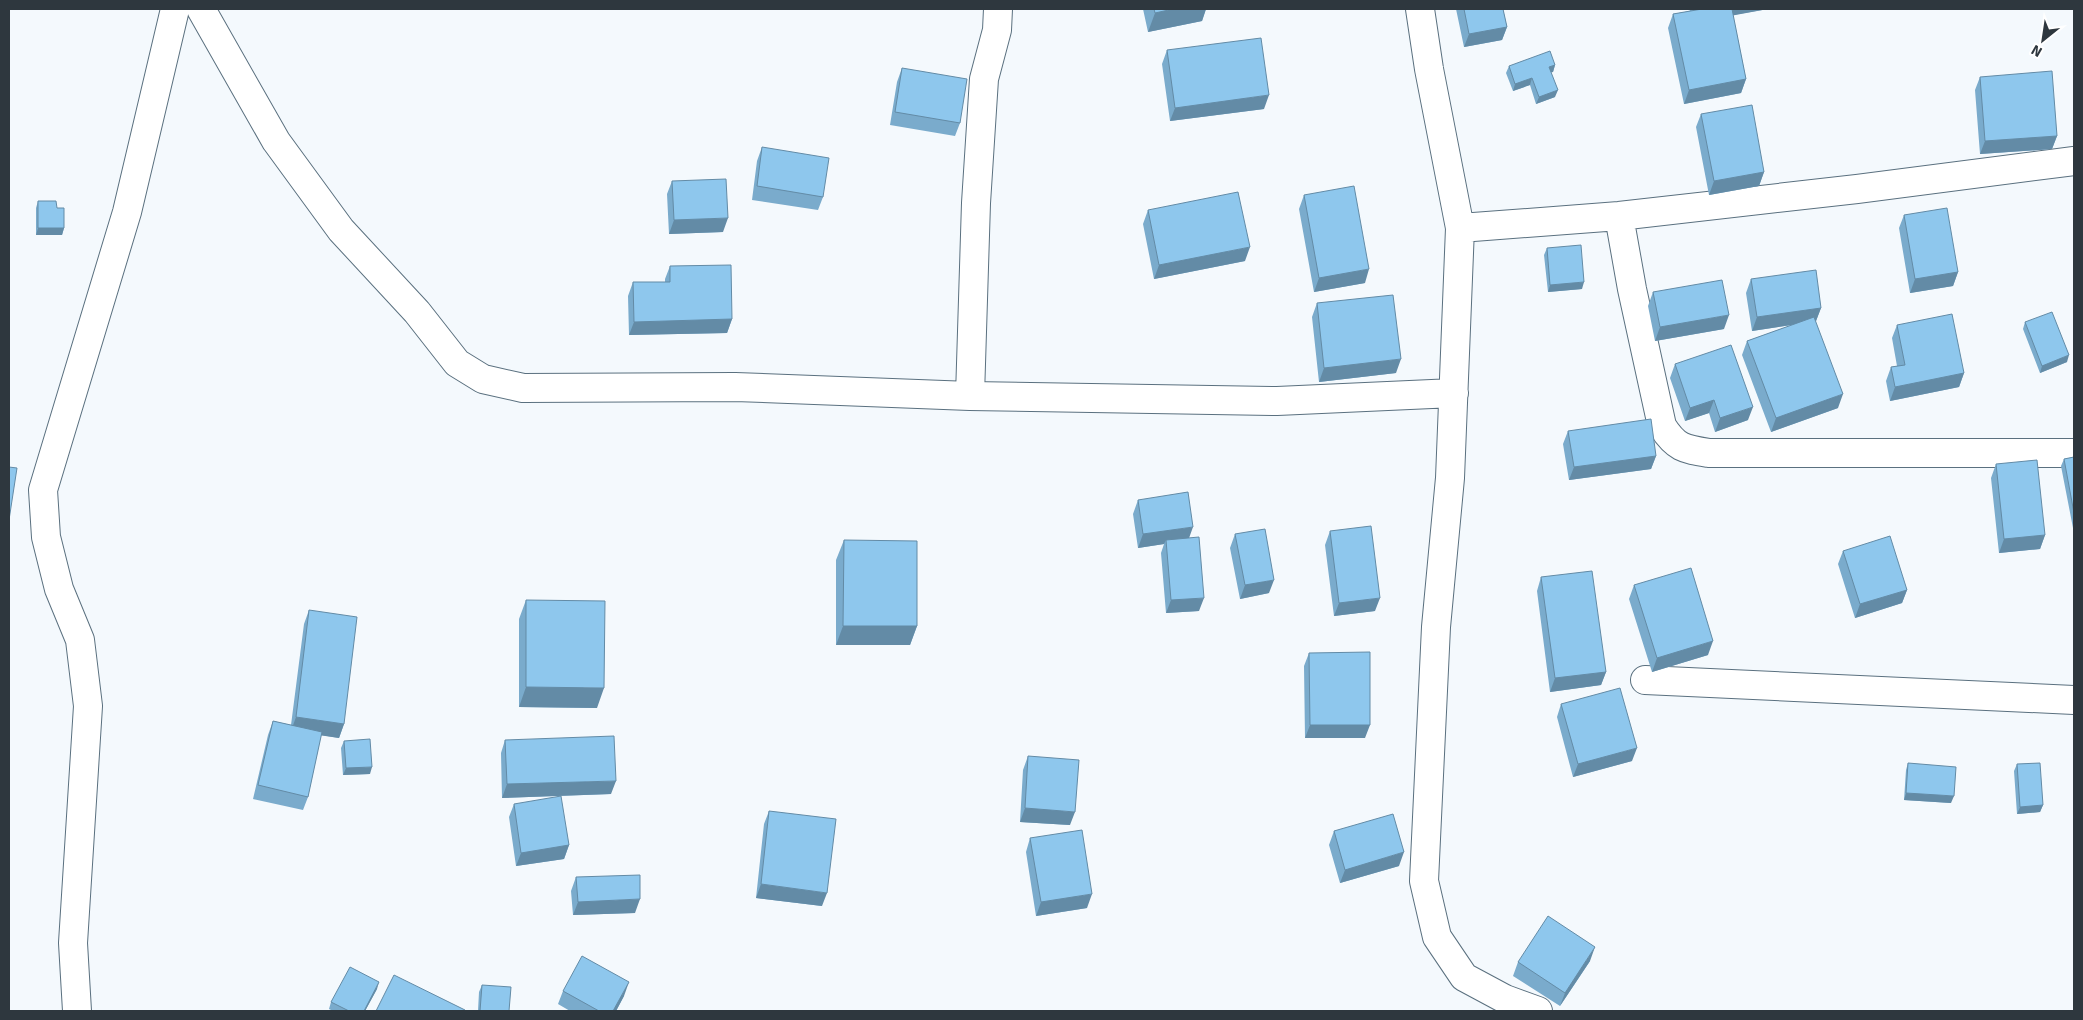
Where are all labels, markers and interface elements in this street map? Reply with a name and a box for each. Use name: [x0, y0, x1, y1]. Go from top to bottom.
north arrow: [2018, 15, 2068, 65]
text: N: [2028, 41, 2045, 61]

